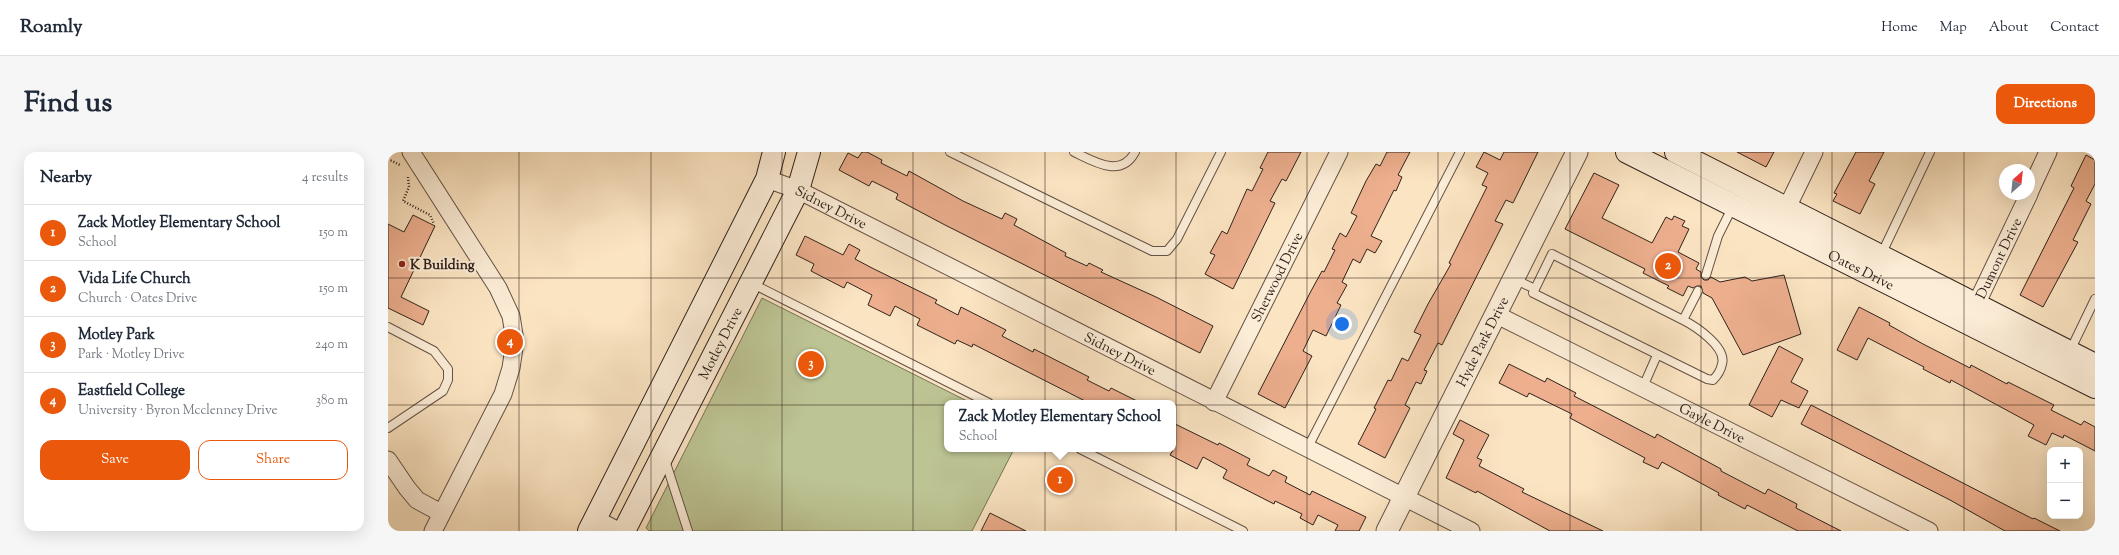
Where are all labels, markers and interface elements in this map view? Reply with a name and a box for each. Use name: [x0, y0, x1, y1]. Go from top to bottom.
text: Roamly: [20, 14, 83, 41]
text: Home: [1881, 18, 1918, 38]
text: Map: [1940, 18, 1967, 38]
text: About: [1989, 18, 2028, 38]
text: Contact: [2050, 18, 2099, 38]
text: Find us: [24, 84, 112, 124]
button: Directions: [1996, 84, 2095, 124]
north arrow: [1999, 164, 2035, 200]
text: Nearby: [40, 166, 92, 190]
text: 4 results: [302, 169, 348, 187]
street label: Sidney Drive: [791, 182, 870, 235]
text: Zack Motley Elementary School: [78, 213, 281, 234]
street label: Dumont Drive: [1972, 215, 2028, 303]
text: 1: [51, 224, 55, 242]
text: 150 m: [319, 224, 348, 242]
street label: Sherwood Drive: [1247, 229, 1309, 326]
text: School: [78, 234, 117, 252]
street label: Oates Drive: [1824, 246, 1897, 296]
pin: 2: [1655, 251, 1681, 281]
place label: K Building: [410, 256, 475, 276]
marker: K Building: [397, 259, 407, 269]
text: Vida Life Church: [78, 269, 191, 290]
text: 2: [50, 280, 56, 298]
text: 150 m: [319, 280, 348, 298]
text: Church · Oates Drive: [78, 290, 197, 308]
street label: Hyde Park Drive: [1453, 294, 1515, 391]
street label: Motley Drive: [695, 304, 749, 384]
your location: [1332, 314, 1352, 334]
text: Motley Park: [78, 325, 155, 346]
pin: 4: [497, 327, 523, 357]
street label: Sidney Drive: [1080, 328, 1159, 382]
text: 3: [50, 336, 56, 354]
text: 240 m: [315, 336, 348, 354]
text: Park · Motley Drive: [78, 346, 185, 364]
pin: 3: [798, 349, 824, 379]
text: Eastfield College: [78, 381, 185, 402]
text: 4: [50, 392, 56, 410]
text: 380 m: [316, 392, 348, 410]
popup: [944, 400, 1176, 452]
street label: Gayle Drive: [1675, 400, 1748, 449]
text: University · Byron Mcclenney Drive: [78, 402, 277, 420]
text: Zack Motley Elementary School: [959, 407, 1161, 428]
text: School: [959, 428, 998, 446]
button: Save: [40, 440, 190, 480]
button: Share: [198, 440, 348, 480]
map controls: [2047, 447, 2083, 519]
button: +: [2047, 447, 2083, 483]
pin: 1: [1047, 465, 1073, 495]
button: −: [2047, 483, 2083, 519]

